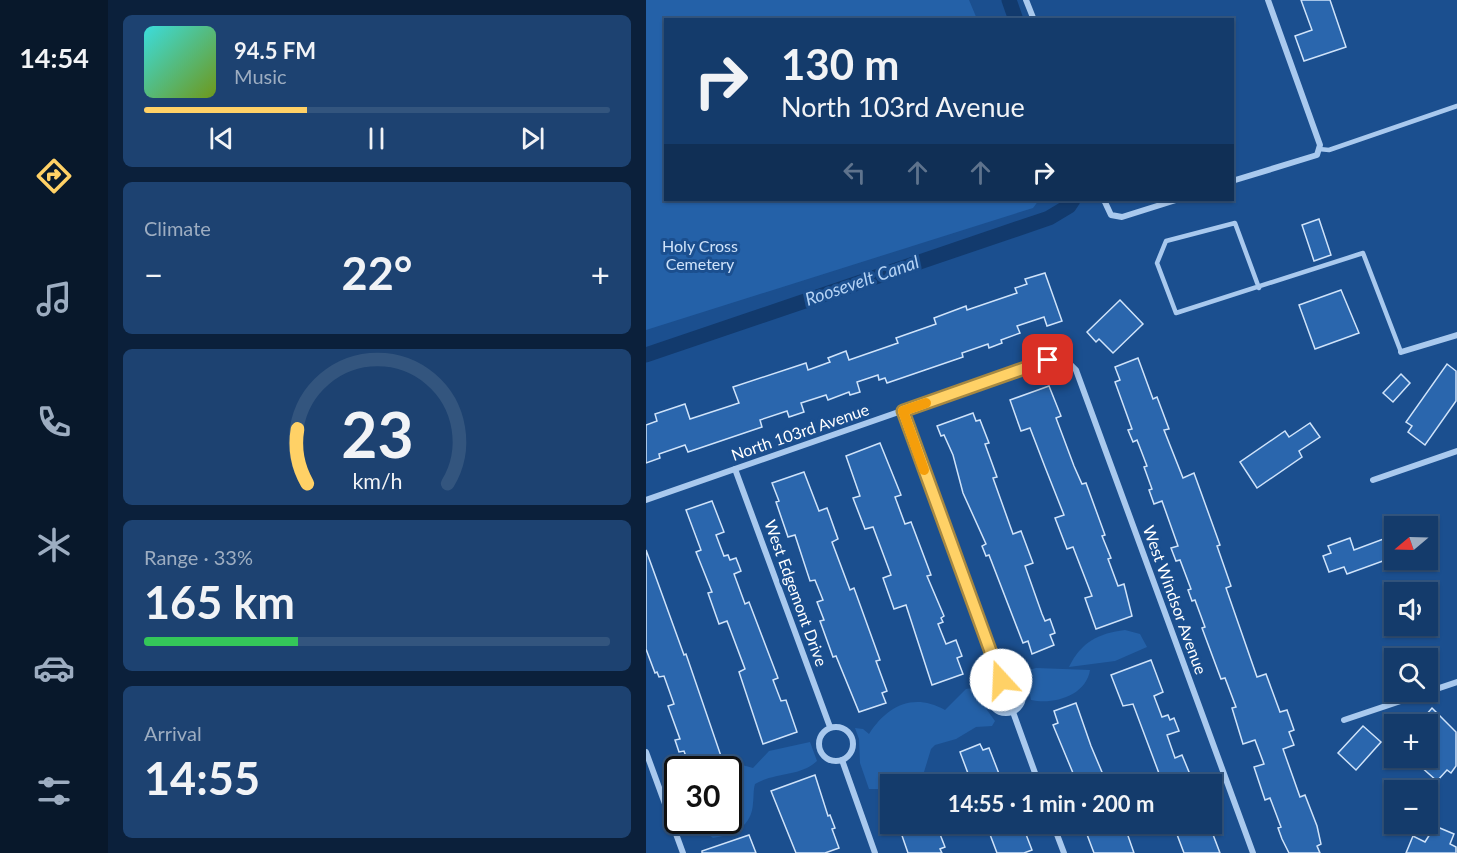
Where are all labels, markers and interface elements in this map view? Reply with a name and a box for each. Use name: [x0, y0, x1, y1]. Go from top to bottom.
text: 94.5 FM: [234, 37, 316, 64]
text: 130 m: [781, 39, 899, 89]
text: 14:54: [19, 41, 89, 74]
icon: right: [682, 42, 760, 120]
text: Music: [234, 64, 287, 88]
text: North 103rd Avenue: [781, 90, 1025, 123]
icon: previous: [205, 122, 238, 155]
icon: pause: [360, 122, 393, 155]
icon: next: [516, 122, 549, 155]
icon: directions: [33, 155, 75, 197]
icon: left: [838, 156, 871, 189]
icon: ahead: [901, 156, 934, 189]
icon: ahead: [964, 156, 997, 189]
icon: right: [1027, 156, 1060, 189]
text: Climate: [144, 216, 211, 240]
park label: Holy Cross Cemetery: [662, 236, 738, 273]
text: 22°: [342, 246, 412, 300]
water label: Roosevelt Canal: [802, 250, 922, 310]
text: −: [144, 254, 163, 294]
text: +: [591, 254, 610, 294]
icon: music: [33, 278, 75, 320]
pin: [1022, 334, 1073, 385]
icon: arrive: [1031, 343, 1064, 376]
text: 23: [341, 396, 413, 471]
street label: North 103rd Avenue: [728, 399, 871, 464]
icon: phone: [33, 401, 75, 443]
text: km/h: [352, 468, 402, 494]
north arrow: [1384, 516, 1438, 570]
map controls: [1384, 516, 1438, 834]
street label: West Edgemont Drive: [761, 517, 832, 669]
street label: West Windsor Avenue: [1140, 523, 1211, 677]
icon: climate: [33, 524, 75, 566]
text: Range · 33%: [144, 545, 253, 569]
text: 165 km: [144, 575, 295, 629]
button: sound: [1384, 582, 1438, 636]
icon: car: [33, 647, 75, 689]
position arrow: [969, 648, 1033, 712]
button: search: [1384, 648, 1438, 702]
button: +: [1384, 714, 1438, 768]
text: Arrival: [144, 721, 202, 745]
text: 14:55: [144, 751, 260, 805]
speed limit sign: 30: [664, 756, 742, 834]
icon: filters: [33, 770, 75, 812]
button: −: [1384, 780, 1438, 834]
text: 14:55 · 1 min · 200 m: [948, 790, 1154, 817]

